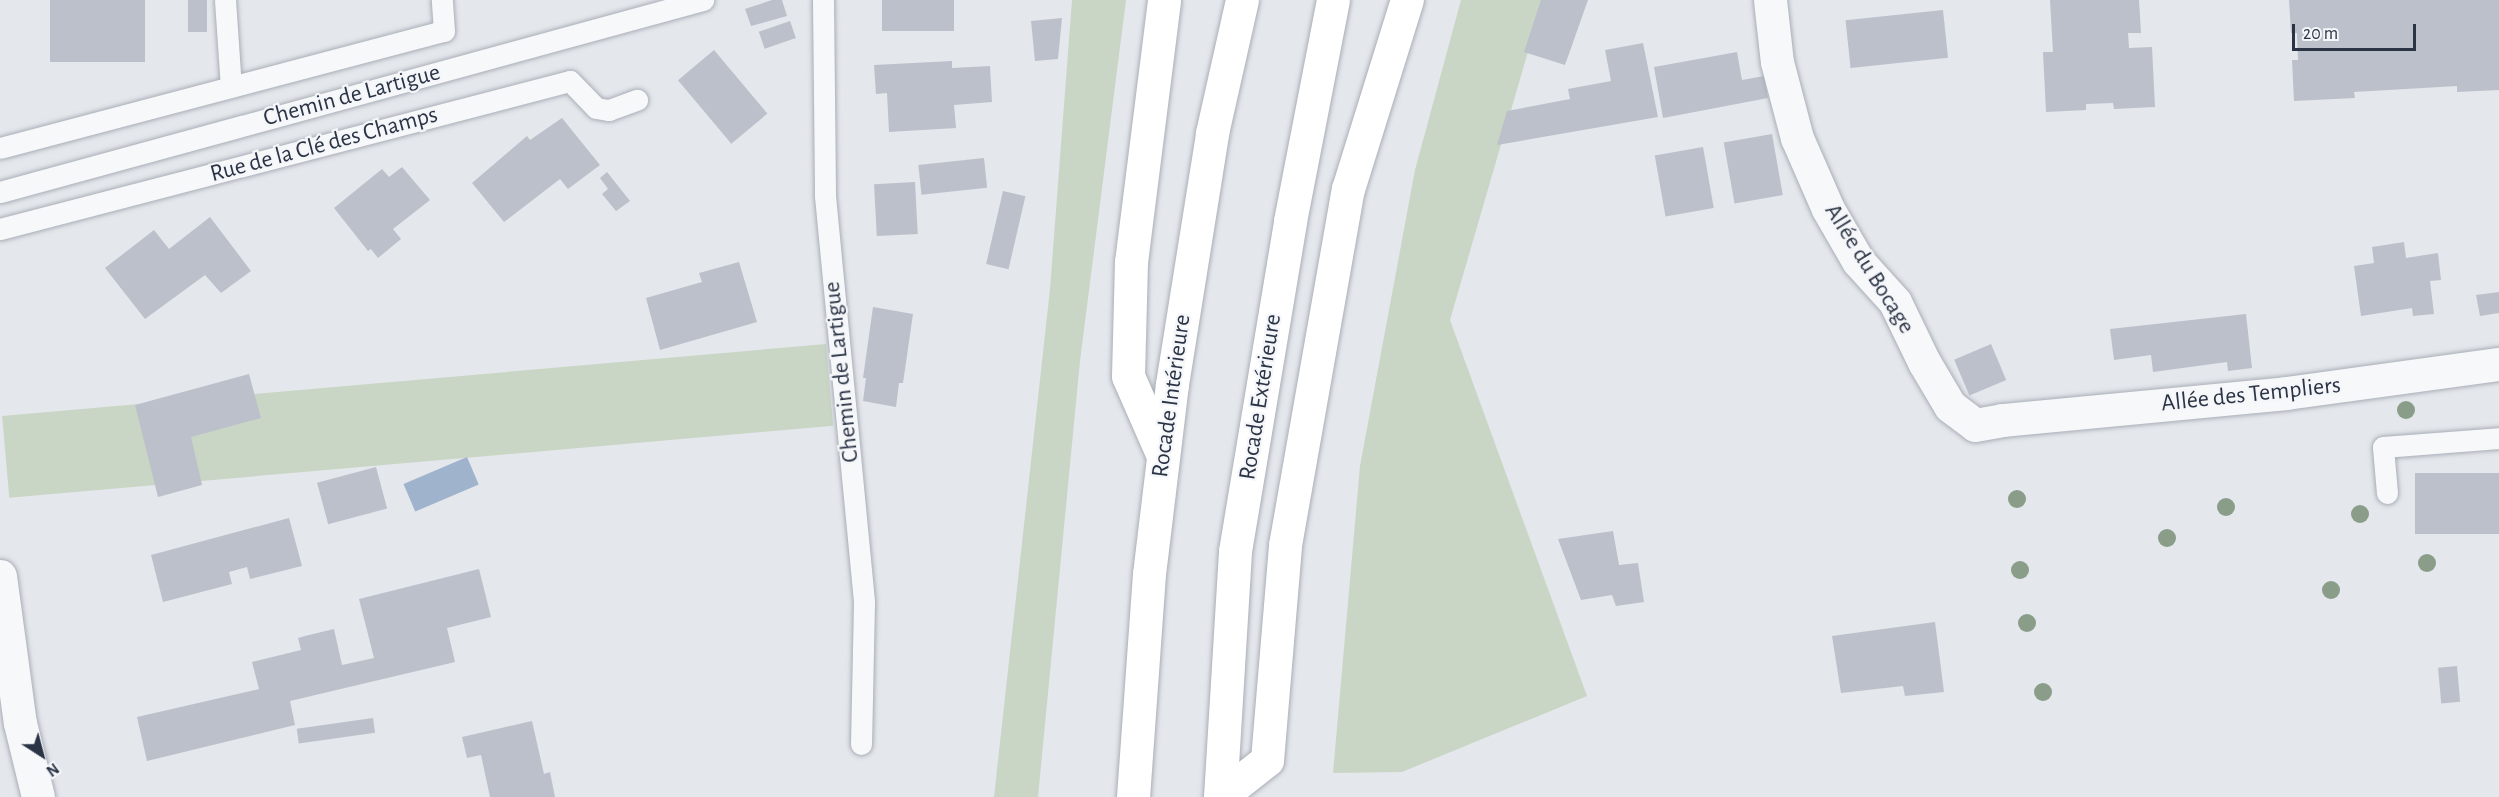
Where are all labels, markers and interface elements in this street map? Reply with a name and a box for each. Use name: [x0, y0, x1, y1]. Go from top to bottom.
scale bar: [2295, 12, 2420, 50]
text: 20 m: [2303, 25, 2338, 43]
street label: Chemin de Lartigue: [260, 59, 444, 133]
street label: Rue de la Clé des Champs: [207, 101, 441, 189]
street label: Allée du Bocage: [1818, 199, 1920, 339]
street label: Chemin de Lartigue: [818, 280, 866, 464]
street label: Rocade Extérieure: [1234, 312, 1288, 482]
street label: Rocade Intérieure: [1146, 313, 1198, 479]
street label: Allée des Templiers: [2160, 371, 2342, 419]
north arrow: [12, 725, 72, 785]
text: N: [43, 760, 62, 779]

